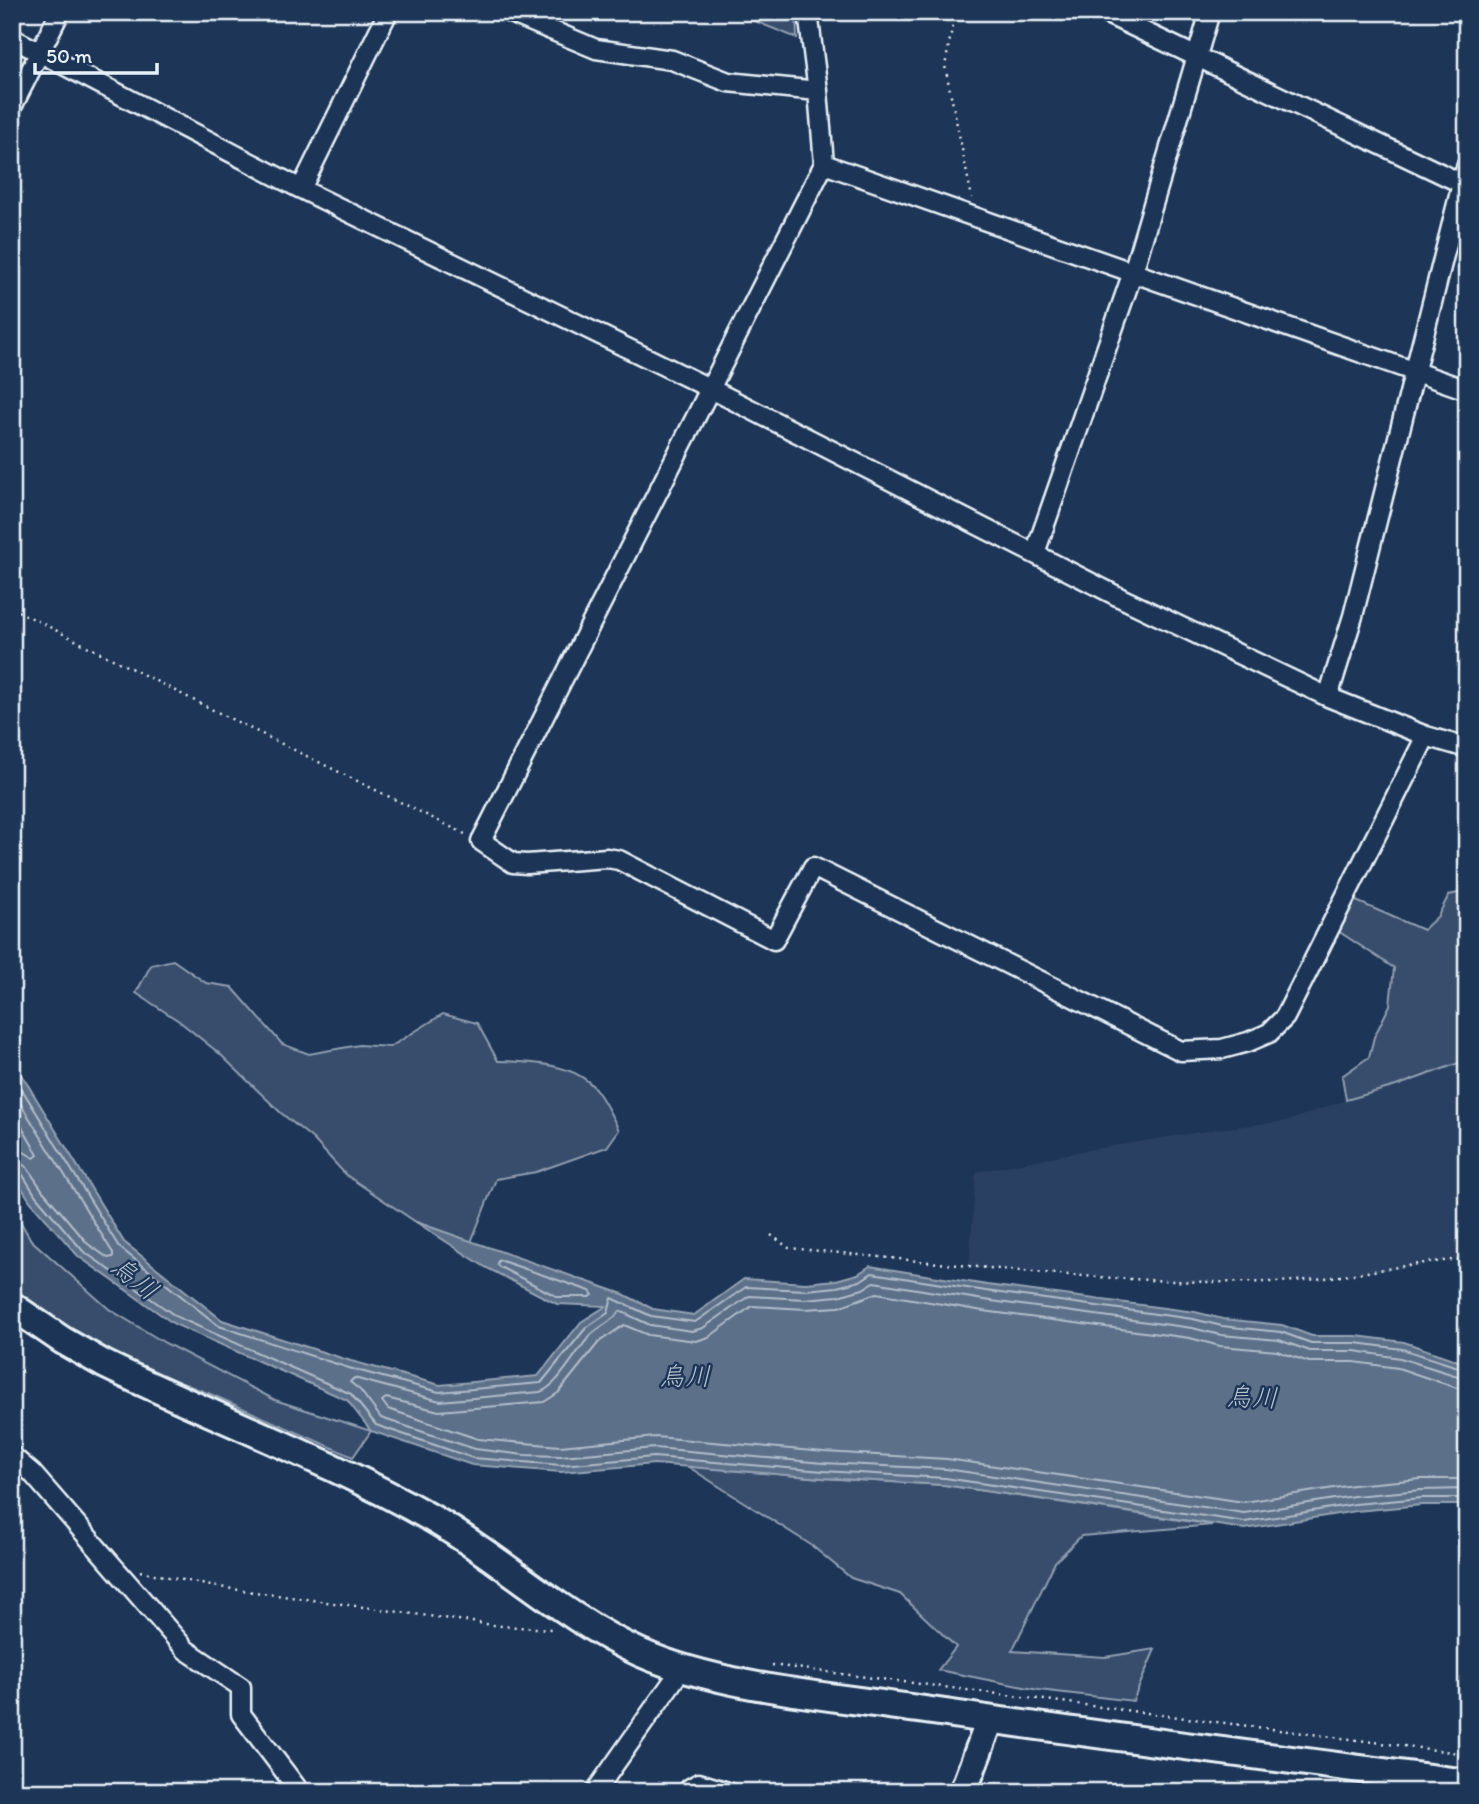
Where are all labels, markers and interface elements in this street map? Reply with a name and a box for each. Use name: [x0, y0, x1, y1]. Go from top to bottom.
scale bar: [35, 32, 158, 76]
text: 50 m: [46, 43, 93, 68]
water label: 烏川: [105, 1249, 165, 1307]
water label: 烏川: [659, 1360, 711, 1392]
water label: 烏川: [1225, 1380, 1279, 1414]

